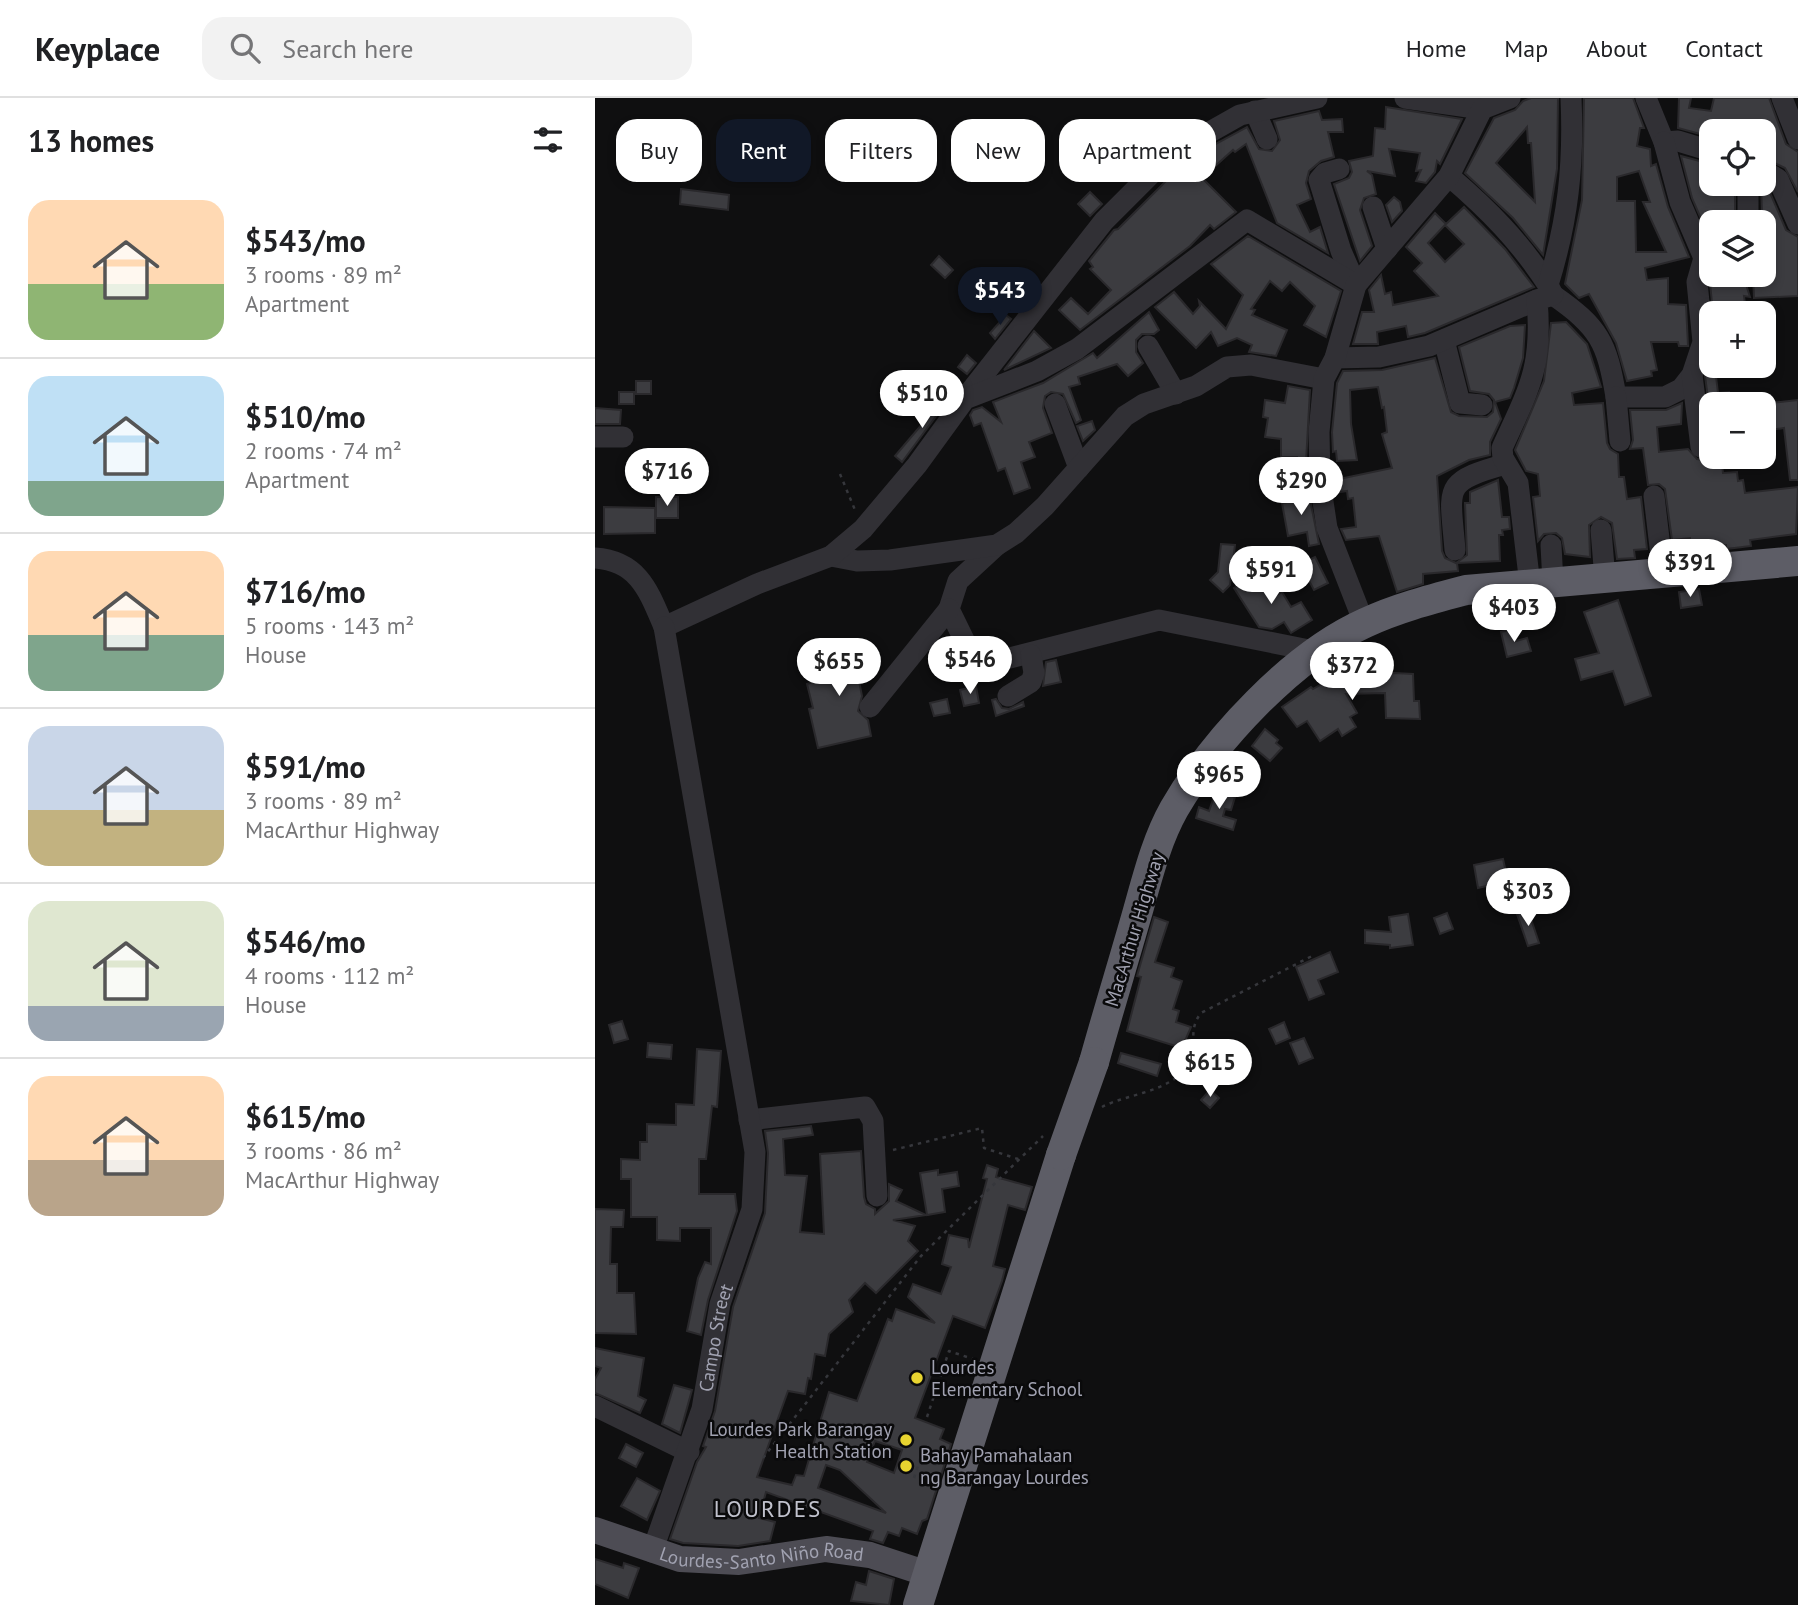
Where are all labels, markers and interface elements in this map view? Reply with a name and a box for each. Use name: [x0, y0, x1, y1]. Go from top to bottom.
search box: [202, 17, 692, 80]
text: Keyplace: [35, 27, 160, 70]
icon: search: [226, 29, 264, 67]
text: Search here: [282, 32, 413, 65]
text: Home: [1406, 33, 1466, 64]
text: Map: [1504, 33, 1548, 64]
text: About: [1586, 33, 1647, 64]
text: Contact: [1685, 33, 1763, 64]
chip: Buy: [616, 119, 702, 182]
chip: Rent: [716, 119, 811, 182]
chip: Filters: [825, 119, 937, 182]
chip: New: [951, 119, 1045, 182]
chip: Apartment: [1059, 119, 1216, 182]
map controls: [1699, 119, 1776, 469]
button: locate: [1699, 119, 1776, 196]
text: 13 homes: [28, 121, 154, 160]
icon: filters: [529, 121, 567, 159]
button: layers: [1699, 210, 1776, 287]
text: $543/mo: [245, 221, 366, 260]
icon: home: [84, 228, 168, 312]
text: 3 rooms · 89 m²: [245, 260, 402, 289]
pin: $543: [959, 268, 1041, 327]
text: $543: [974, 275, 1026, 304]
text: Apartment: [245, 289, 349, 318]
button: +: [1699, 301, 1776, 378]
pin: $510: [881, 370, 963, 430]
text: $510: [896, 378, 948, 407]
button: −: [1699, 392, 1776, 469]
text: $510/mo: [245, 397, 366, 436]
icon: home: [84, 404, 168, 488]
text: 2 rooms · 74 m²: [245, 436, 402, 465]
pin: $716: [626, 448, 708, 508]
text: $716: [641, 456, 693, 485]
pin: $290: [1260, 458, 1342, 517]
text: Apartment: [245, 465, 349, 494]
text: $290: [1275, 465, 1327, 494]
pin: $391: [1649, 540, 1731, 599]
pin: $591: [1230, 546, 1312, 606]
text: $391: [1664, 547, 1716, 576]
text: $591: [1245, 554, 1297, 583]
text: $716/mo: [245, 572, 366, 611]
icon: home: [84, 579, 168, 663]
pin: $403: [1473, 584, 1555, 644]
text: $403: [1488, 592, 1540, 621]
text: 5 rooms · 143 m²: [245, 611, 414, 640]
pin: $546: [929, 636, 1011, 696]
pin: $655: [798, 638, 880, 698]
text: House: [245, 640, 307, 669]
pin: $372: [1311, 642, 1393, 702]
text: $546: [944, 644, 996, 673]
text: $655: [813, 646, 865, 675]
text: $372: [1326, 650, 1378, 679]
text: $591/mo: [245, 747, 366, 786]
pin: $965: [1178, 752, 1260, 811]
icon: home: [84, 754, 168, 838]
text: $965: [1193, 759, 1245, 788]
text: 3 rooms · 89 m²: [245, 786, 402, 815]
text: MacArthur Highway: [245, 815, 439, 844]
street label: MacArthur Highway: [1099, 849, 1169, 1009]
pin: $303: [1487, 868, 1569, 928]
text: $303: [1502, 876, 1554, 905]
text: $546/mo: [245, 922, 366, 961]
icon: home: [84, 929, 168, 1013]
text: 4 rooms · 112 m²: [245, 961, 414, 990]
text: House: [245, 990, 307, 1019]
pin: $615: [1169, 1040, 1251, 1099]
text: $615: [1184, 1047, 1236, 1076]
text: $615/mo: [245, 1097, 366, 1136]
icon: home: [84, 1104, 168, 1188]
text: 3 rooms · 86 m²: [245, 1136, 402, 1165]
text: MacArthur Highway: [245, 1165, 439, 1194]
street label: Campo Street: [693, 1280, 738, 1394]
place label: Lourdes Elementary School: [931, 1355, 1083, 1401]
marker: Lourdes Elementary School: [909, 1370, 925, 1386]
place label: Lourdes Park Barangay Health Station: [709, 1417, 892, 1463]
marker: Lourdes Park Barangay Health Station: [898, 1432, 914, 1448]
place label: Bahay Pamahalaan ng Barangay Lourdes: [920, 1443, 1089, 1489]
marker: Bahay Pamahalaan ng Barangay Lourdes: [898, 1458, 914, 1474]
district label: LOURDES: [714, 1494, 822, 1523]
street label: Lourdes-Santo Niño Road: [657, 1537, 865, 1574]

